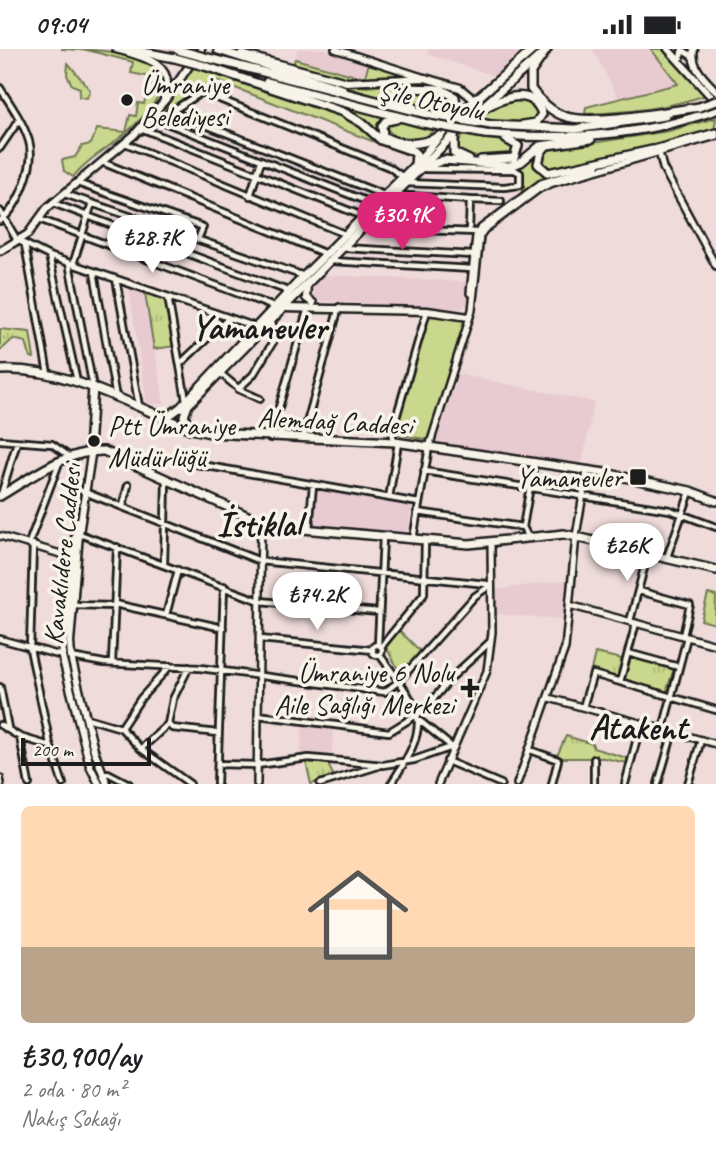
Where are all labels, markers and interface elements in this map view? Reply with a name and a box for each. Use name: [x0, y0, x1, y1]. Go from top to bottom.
text: 09:04: [35, 8, 87, 41]
place label: Ümraniye Belediyesi: [141, 67, 232, 134]
street label: Şile Otoyolu: [375, 72, 489, 129]
marker: Ümraniye Belediyesi: [119, 92, 135, 108]
pin: ₺30.9K: [345, 193, 459, 252]
text: ₺30.9K: [373, 200, 431, 229]
pin: ₺28.7K: [95, 215, 209, 275]
text: ₺28.7K: [123, 223, 181, 252]
district label: Yamanevler: [192, 305, 330, 350]
street label: Alemdağ Caddesi: [257, 399, 417, 443]
place label: Ptt Ümraniye Müdürlüğü: [108, 408, 237, 475]
marker: Ptt Ümraniye Müdürlüğü: [86, 433, 102, 449]
street label: Kavaklıdere Caddesi: [35, 458, 89, 646]
place label: Yamanevler: [516, 460, 624, 495]
marker: Yamanevler: [628, 467, 648, 487]
district label: İstiklal: [217, 502, 308, 547]
pin: ₺26K: [586, 524, 668, 583]
text: ₺26K: [605, 531, 649, 560]
pin: ₺74.2K: [260, 573, 374, 632]
text: ₺74.2K: [288, 580, 346, 609]
place label: Ümraniye 6 Nolu Aile Sağlığı Merkezi: [274, 655, 458, 722]
marker: Ümraniye 6 Nolu Aile Sağlığı Merkezi: [460, 678, 480, 698]
district label: Atakent: [589, 705, 690, 750]
scale bar: [21, 735, 150, 767]
text: 200 m: [32, 738, 73, 762]
icon: home: [295, 852, 421, 978]
text: ₺30,900/ay: [21, 1037, 141, 1075]
text: 2 oda · 80 m²: [21, 1075, 125, 1104]
text: Nakış Sokağı: [21, 1104, 120, 1133]

